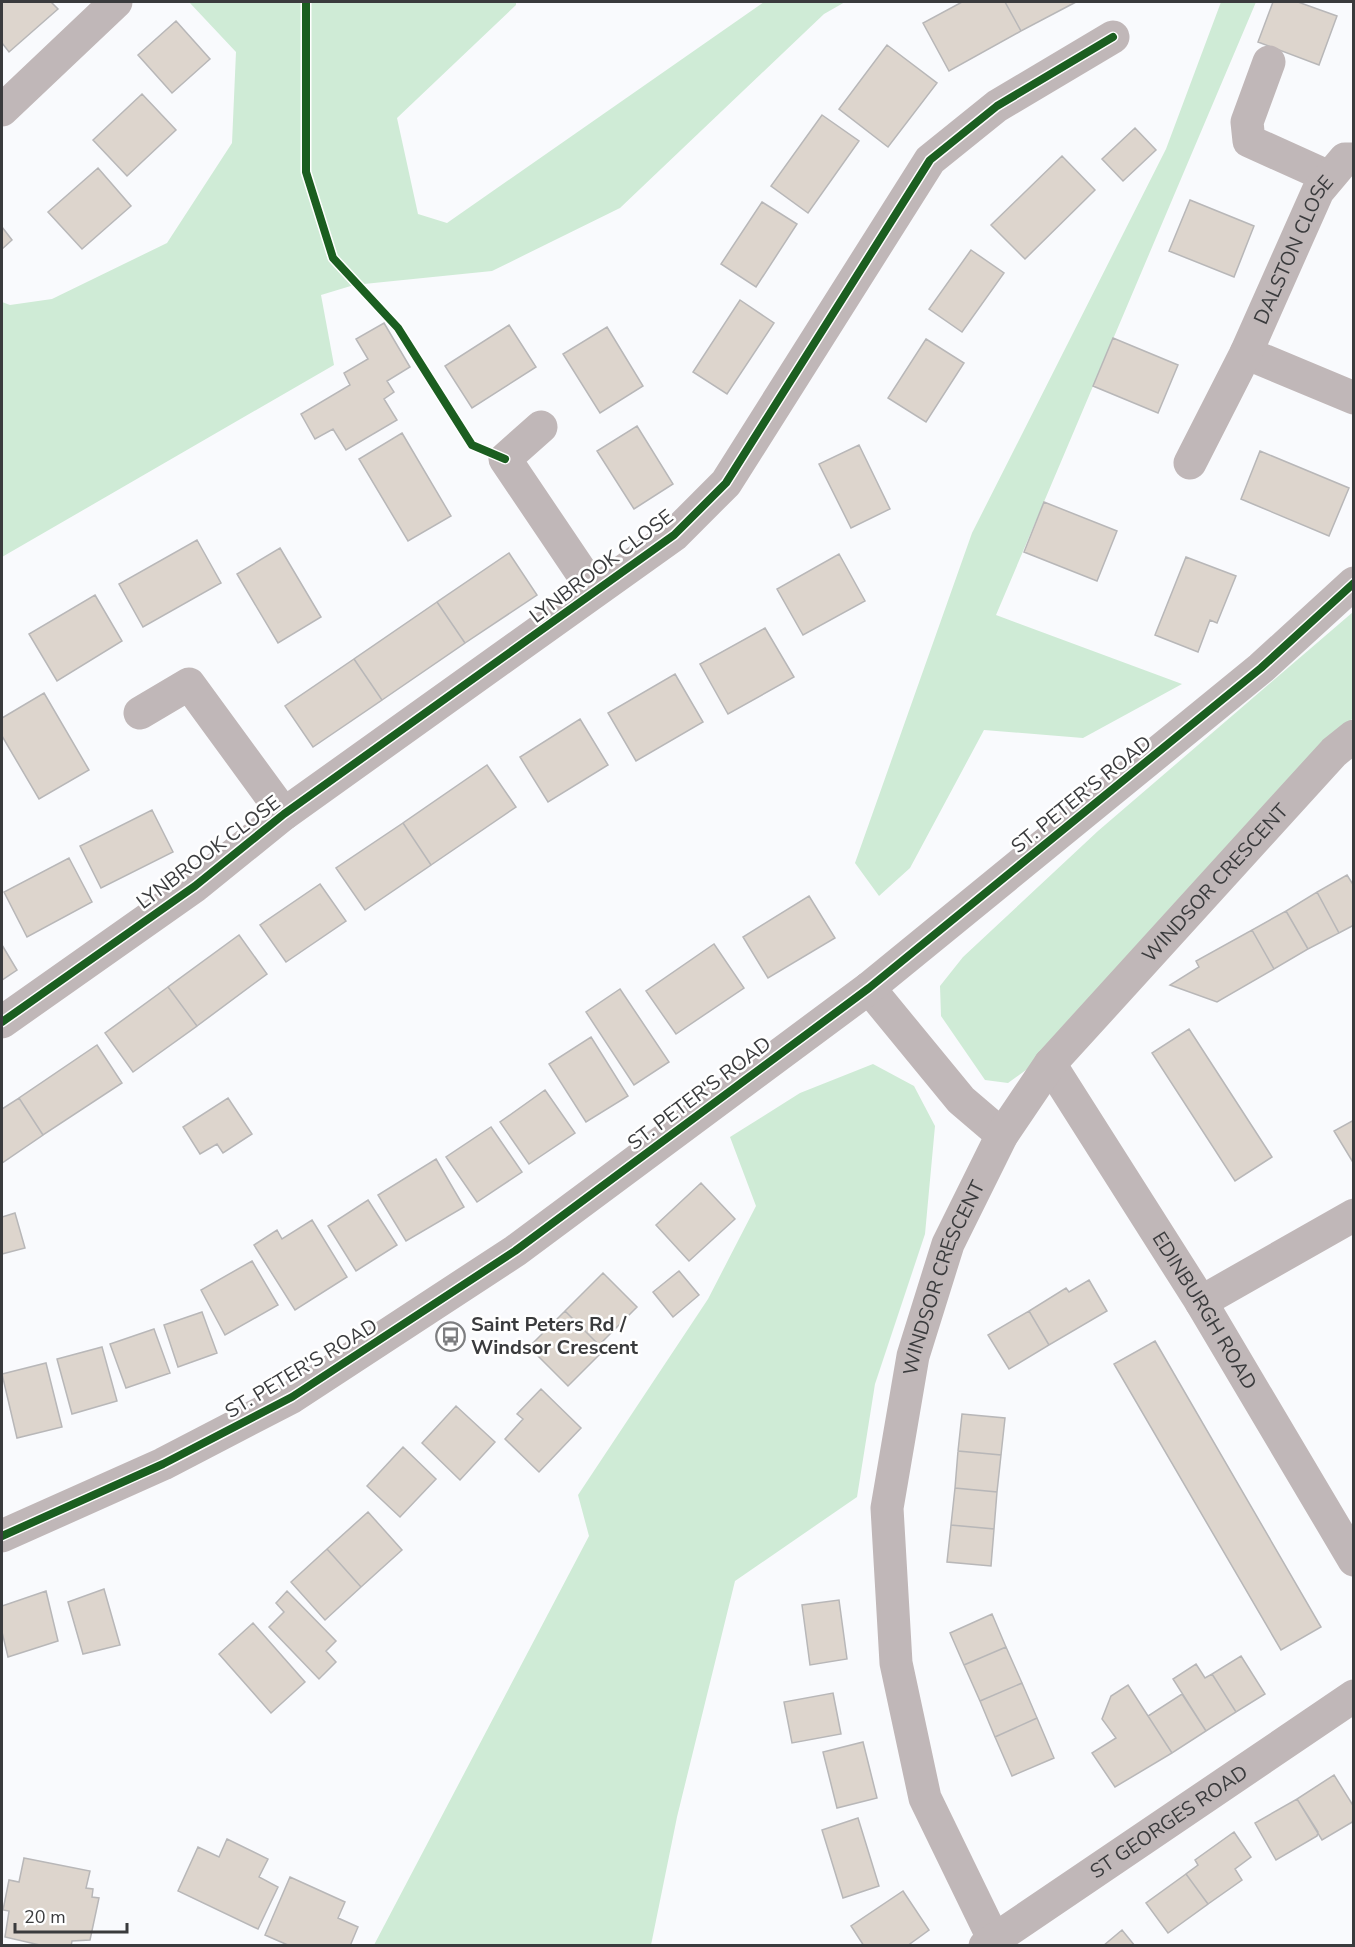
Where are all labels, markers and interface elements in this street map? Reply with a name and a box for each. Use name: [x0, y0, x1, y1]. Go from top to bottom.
street label: DALSTON CLOSE: [1248, 170, 1340, 329]
street label: LYNBROOK CLOSE: [524, 503, 679, 629]
street label: ST. PETER'S ROAD: [1005, 729, 1157, 859]
street label: LYNBROOK CLOSE: [131, 789, 286, 915]
street label: WINDSOR CRESCENT: [1136, 798, 1295, 968]
street label: ST. PETER'S ROAD: [622, 1030, 777, 1156]
street label: WINDSOR CRESCENT: [897, 1176, 991, 1377]
street label: EDINBURGH ROAD: [1146, 1227, 1263, 1395]
place label: Saint Peters Rd / Windsor Crescent: [471, 1311, 638, 1361]
street label: ST. PETER'S ROAD: [220, 1312, 383, 1425]
bus stop icon: Saint Peters Rd / Windsor Crescent: [434, 1320, 466, 1352]
street label: ST GEORGES ROAD: [1085, 1759, 1253, 1885]
scale bar: [15, 1896, 128, 1934]
text: 20 m: [24, 1905, 66, 1929]

